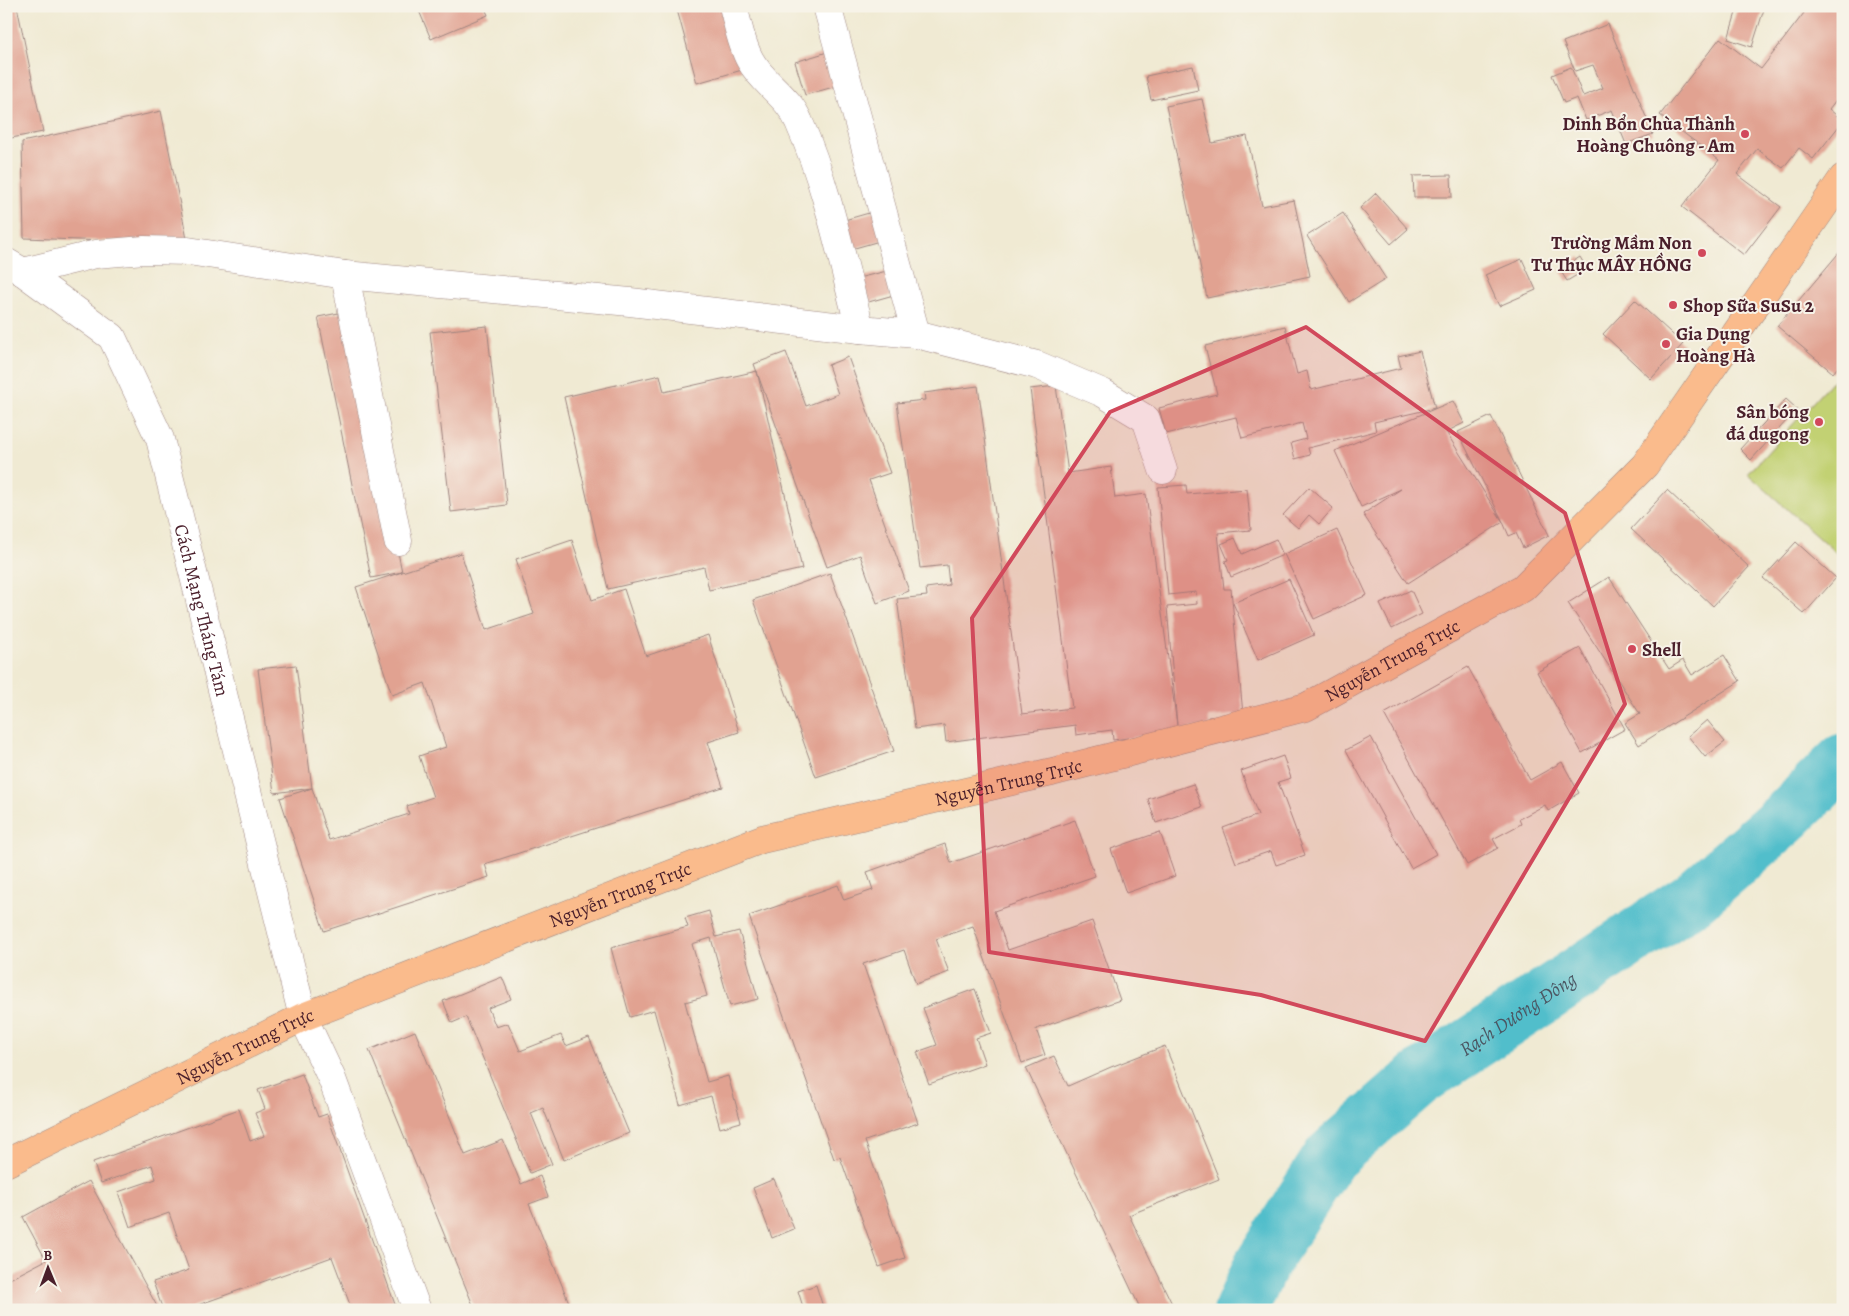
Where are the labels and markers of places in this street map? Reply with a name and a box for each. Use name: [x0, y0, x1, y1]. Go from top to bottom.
place label: Dinh Bổn Chùa Thành Hoàng Chuông - Am: [1562, 111, 1735, 159]
marker: Dinh Bổn Chùa Thành Hoàng Chuông - Am: [1739, 128, 1751, 140]
place label: Trường Mầm Non Tư Thục MÂY HỒNG: [1531, 230, 1692, 278]
marker: Trường Mầm Non Tư Thục MÂY HỒNG: [1696, 247, 1708, 259]
place label: Shop Sữa SuSu 2: [1683, 293, 1814, 319]
marker: Shop Sữa SuSu 2: [1667, 299, 1679, 311]
place label: Gia Dụng Hoàng Hà: [1676, 321, 1756, 369]
marker: Gia Dụng Hoàng Hà: [1660, 338, 1672, 350]
place label: Sân bóng đá dugong: [1726, 399, 1809, 447]
marker: Sân bóng đá dugong: [1813, 416, 1825, 428]
place label: Shell: [1642, 637, 1681, 663]
marker: Shell: [1626, 643, 1638, 655]

